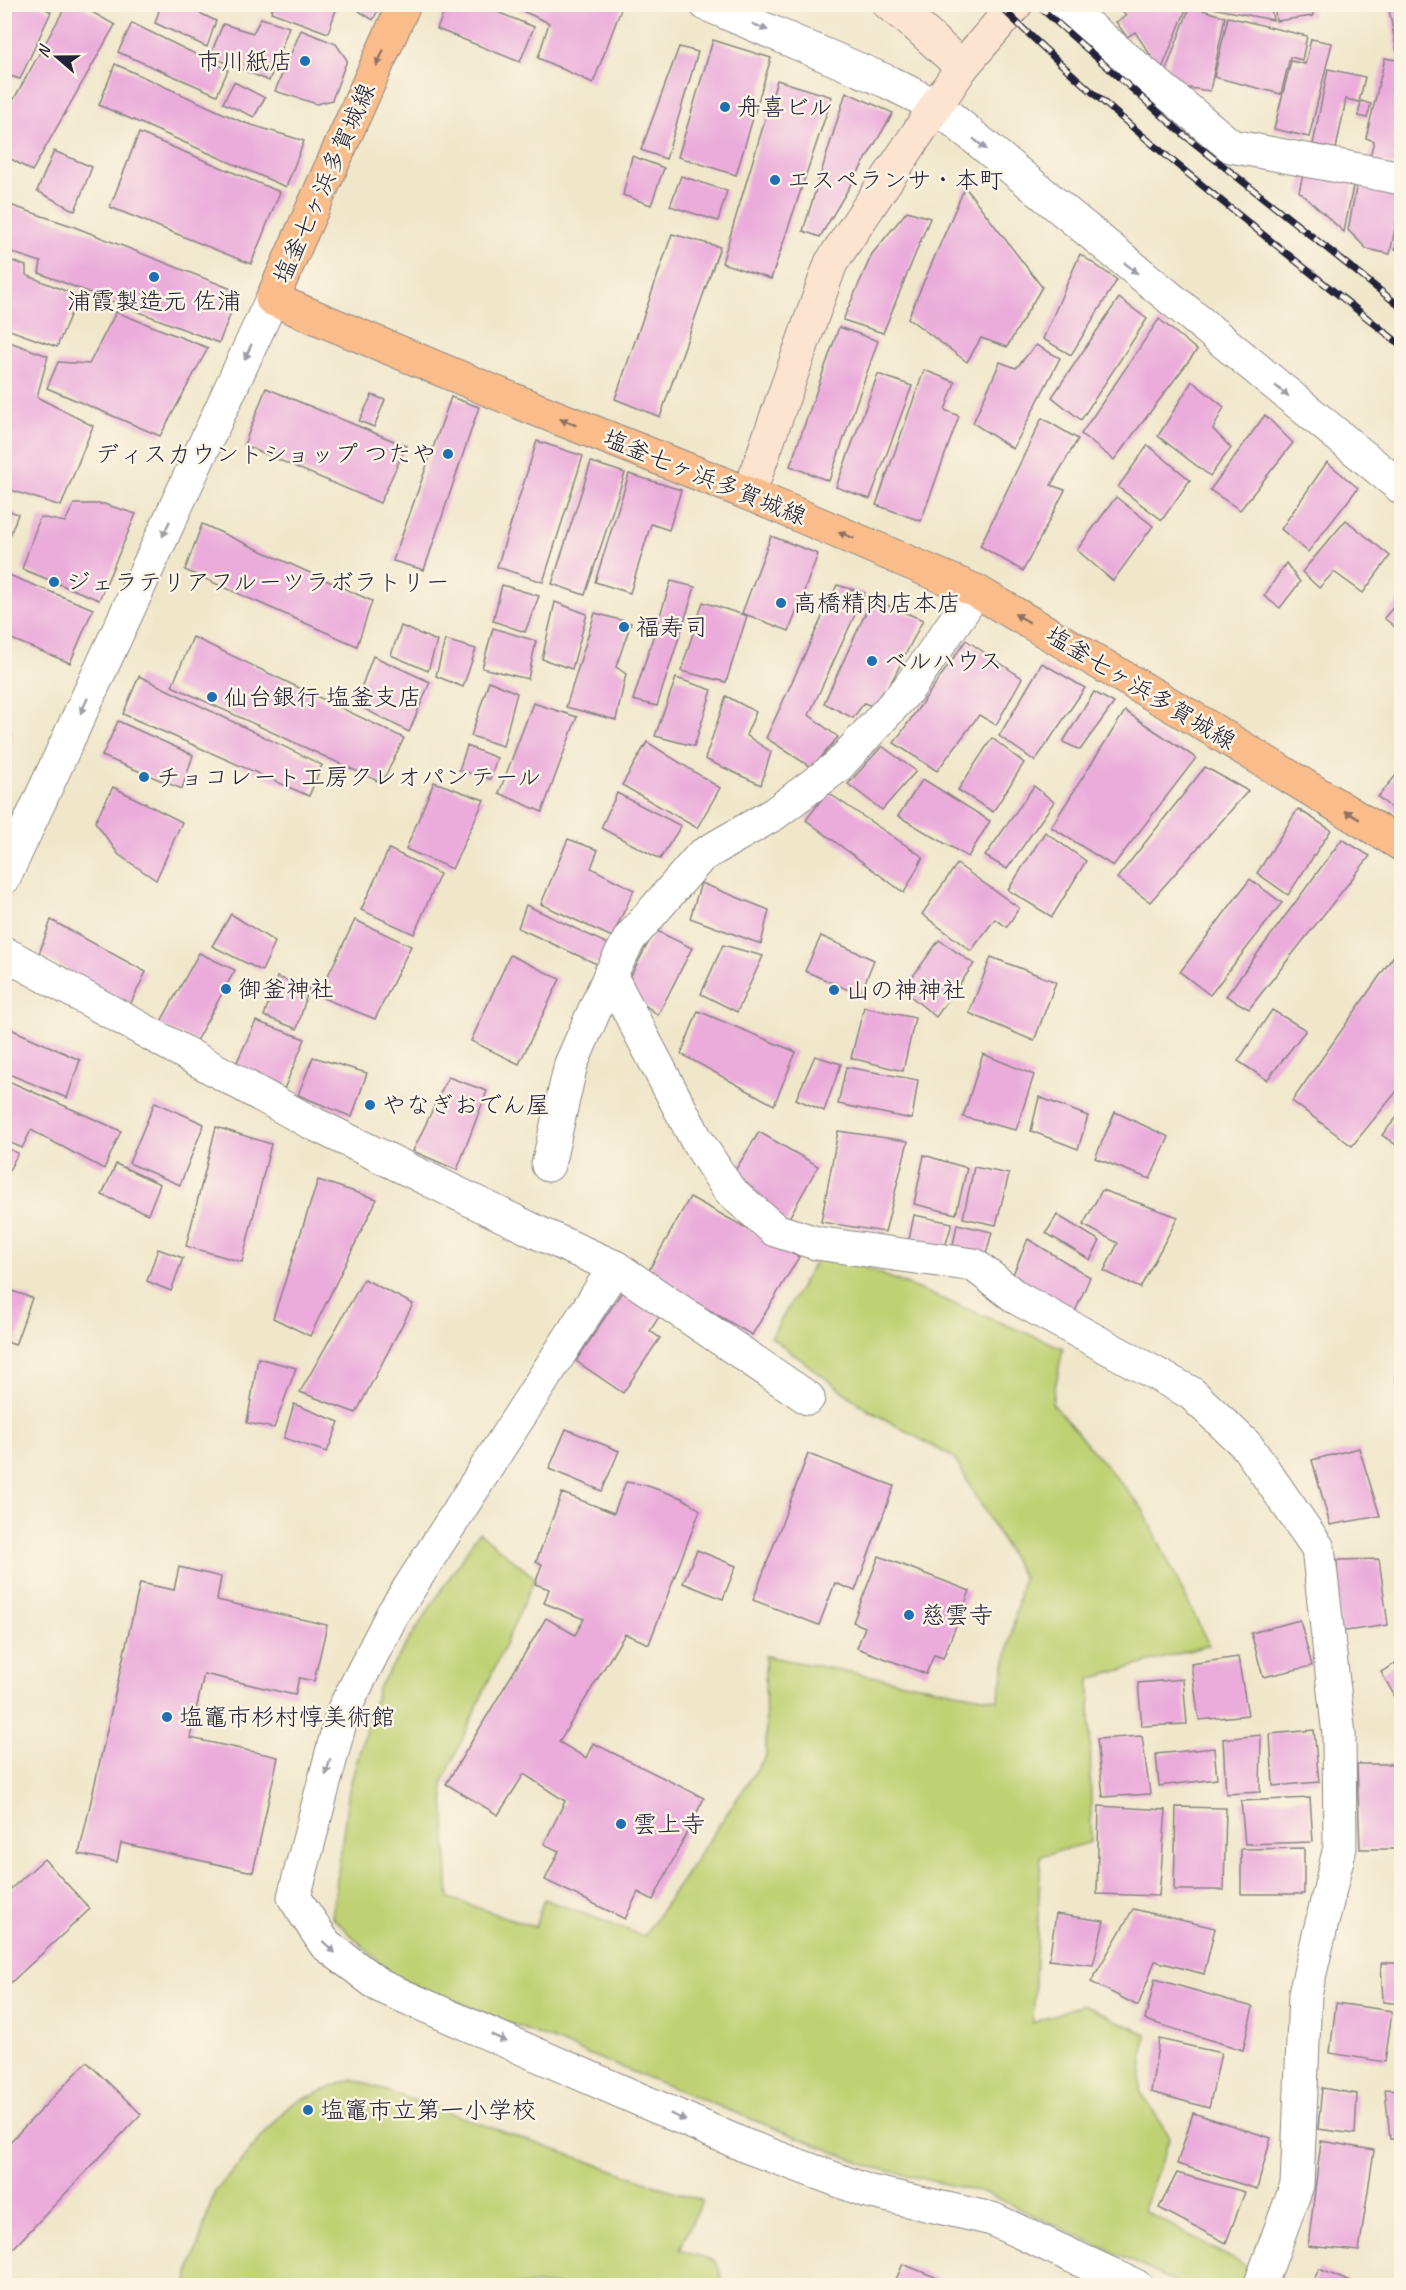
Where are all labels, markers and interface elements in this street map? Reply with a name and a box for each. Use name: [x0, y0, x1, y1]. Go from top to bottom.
one-way arrow: [751, 23, 769, 33]
north arrow: [27, 27, 87, 87]
text: N: [33, 41, 56, 60]
place label: 市川紙店: [197, 46, 293, 76]
one-way arrow: [376, 49, 385, 66]
marker: 市川紙店: [298, 54, 312, 68]
street label: 塩釜七ヶ浜多賀城線: [266, 78, 382, 288]
place label: 舟喜ビル: [737, 92, 833, 122]
marker: 舟喜ビル: [718, 100, 732, 114]
one-way arrow: [972, 138, 988, 151]
place label: エスペランサ・本町: [787, 165, 1003, 195]
marker: エスペランサ・本町: [768, 173, 782, 187]
one-way arrow: [1123, 261, 1139, 274]
marker: 浦霞製造元 佐浦: [147, 270, 161, 284]
place label: 浦霞製造元 佐浦: [67, 286, 241, 316]
one-way arrow: [243, 343, 252, 360]
one-way arrow: [1274, 385, 1290, 398]
one-way arrow: [559, 417, 577, 426]
street label: 塩釜七ヶ浜多賀城線: [599, 423, 811, 531]
place label: ディスカウントショップ つたや: [95, 439, 436, 469]
marker: ディスカウントショップ つたや: [441, 447, 455, 461]
one-way arrow: [161, 520, 170, 537]
one-way arrow: [836, 530, 854, 540]
place label: ジェラテリアフルーツラボラトリー: [66, 567, 450, 597]
marker: ジェラテリアフルーツラボラトリー: [47, 575, 61, 589]
place label: 高橋精肉店本店: [793, 588, 961, 618]
marker: 高橋精肉店本店: [774, 596, 788, 610]
place label: 福寿司: [636, 612, 708, 642]
one-way arrow: [1014, 612, 1030, 623]
marker: 福寿司: [617, 620, 631, 634]
street label: 塩釜七ヶ浜多賀城線: [1041, 620, 1241, 756]
place label: ベルハウス: [884, 646, 1003, 676]
marker: ベルハウス: [865, 654, 879, 668]
place label: 仙台銀行 塩釜支店: [224, 682, 422, 712]
marker: 仙台銀行 塩釜支店: [205, 690, 219, 704]
one-way arrow: [79, 697, 89, 715]
place label: チョコレート工房クレオパンテール: [156, 762, 541, 792]
marker: チョコレート工房クレオパンテール: [137, 770, 151, 784]
one-way arrow: [1344, 809, 1360, 820]
place label: 御釜神社: [238, 974, 334, 1004]
place label: 山の神神社: [846, 975, 966, 1005]
marker: 御釜神社: [219, 982, 233, 996]
marker: 山の神神社: [827, 983, 841, 997]
place label: やなぎおでん屋: [382, 1090, 550, 1120]
marker: やなぎおでん屋: [363, 1098, 377, 1112]
place label: 慈雲寺: [921, 1600, 993, 1630]
marker: 慈雲寺: [902, 1608, 916, 1622]
place label: 塩竈市杉村惇美術館: [179, 1702, 395, 1732]
marker: 塩竈市杉村惇美術館: [160, 1710, 174, 1724]
one-way arrow: [323, 1759, 332, 1777]
place label: 雲上寺: [633, 1809, 705, 1839]
marker: 雲上寺: [614, 1817, 628, 1831]
one-way arrow: [322, 1939, 336, 1953]
one-way arrow: [491, 2034, 508, 2043]
place label: 塩竈市立第一小学校: [320, 2095, 536, 2125]
marker: 塩竈市立第一小学校: [301, 2103, 315, 2117]
one-way arrow: [669, 2113, 687, 2122]

